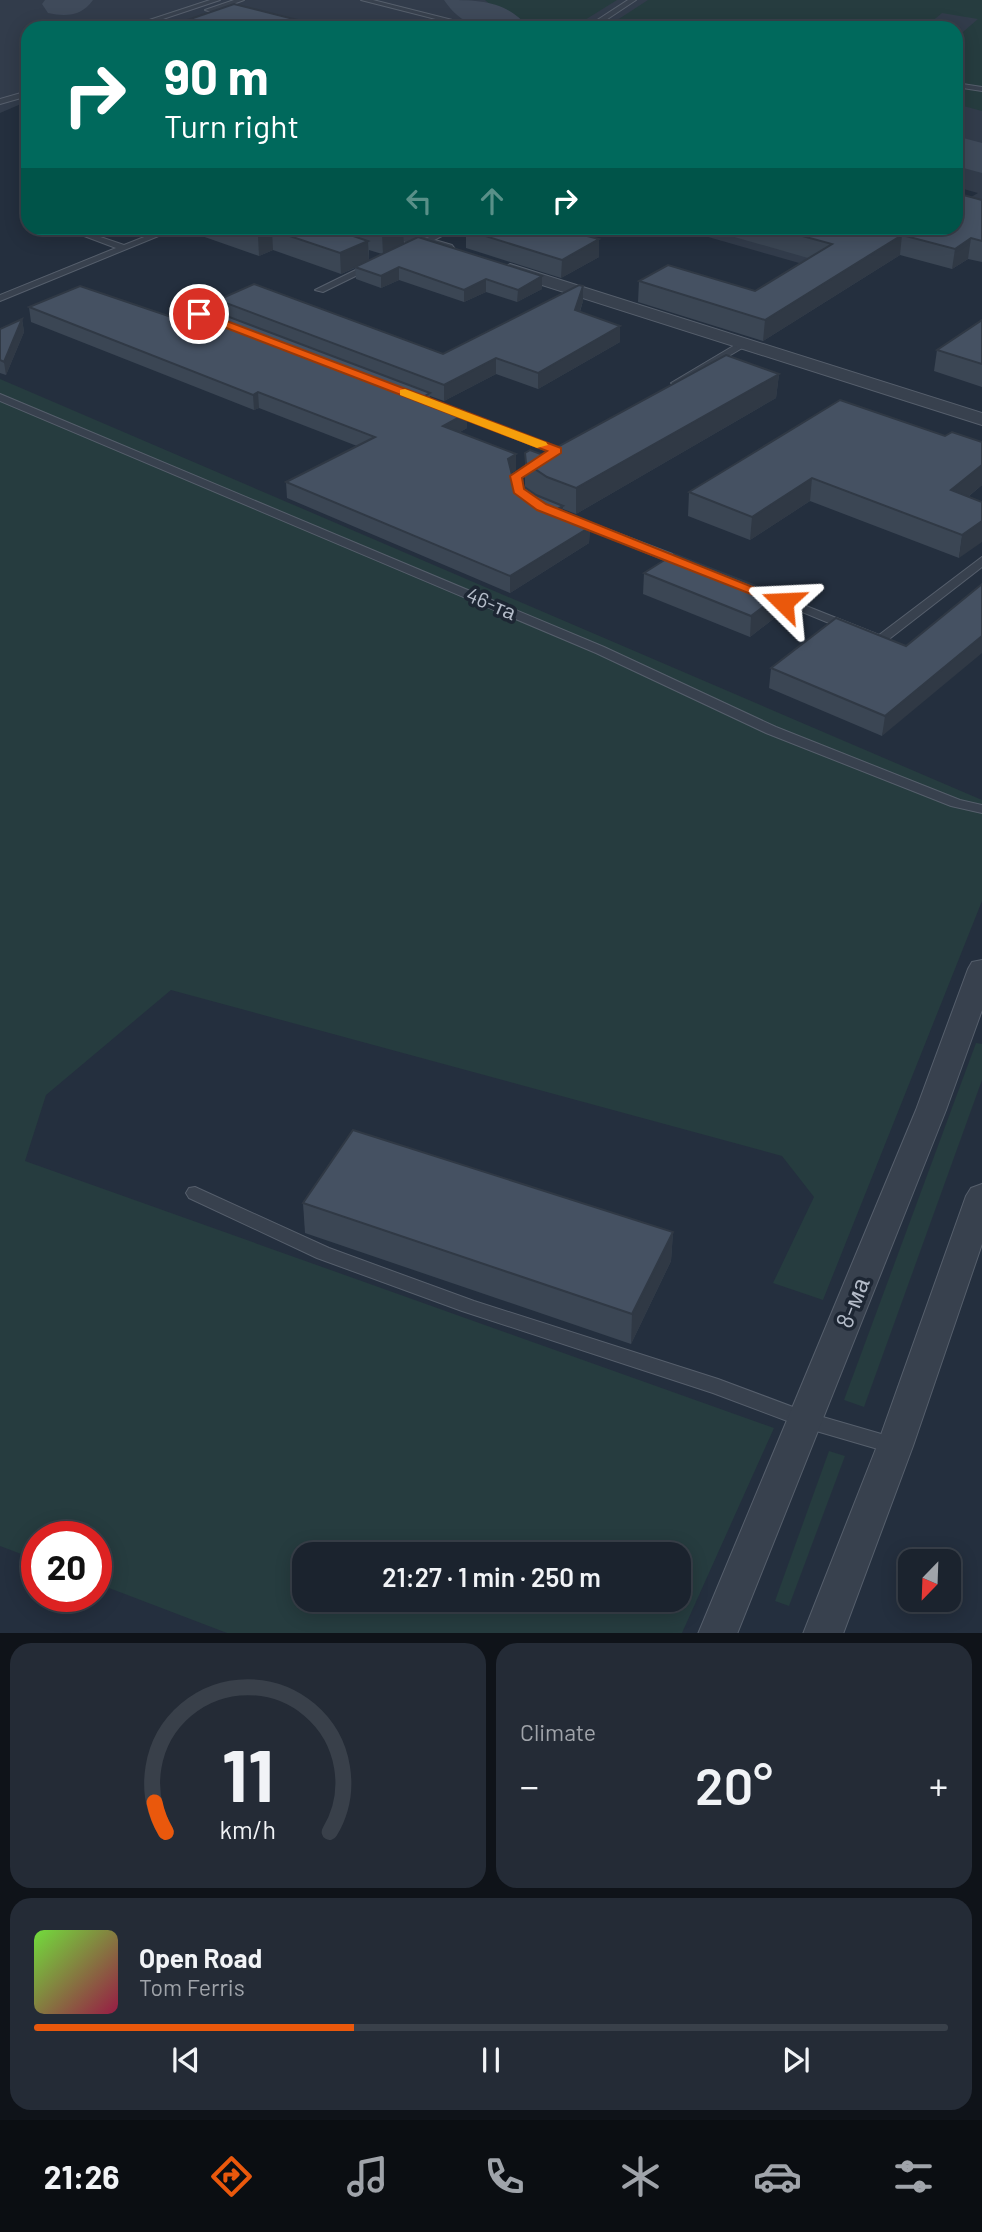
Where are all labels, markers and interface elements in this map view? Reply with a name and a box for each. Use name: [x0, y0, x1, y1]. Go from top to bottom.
text: 90 m: [164, 46, 269, 105]
icon: right: [49, 49, 140, 140]
text: Turn right: [164, 106, 299, 144]
icon: left: [400, 182, 438, 220]
icon: ahead: [473, 182, 511, 220]
icon: right: [546, 182, 584, 220]
pin: [169, 284, 229, 344]
icon: arrive: [180, 295, 218, 333]
position arrow: [746, 565, 820, 639]
street label: 46-та: [463, 581, 521, 624]
street label: 8-ма: [828, 1272, 875, 1332]
speed limit sign: 20: [21, 1521, 112, 1612]
north arrow: [898, 1549, 961, 1612]
map controls: [898, 1549, 961, 1612]
text: 21:27 · 1 min · 250 m: [382, 1561, 601, 1592]
text: Climate: [520, 1718, 596, 1746]
text: 11: [222, 1729, 274, 1817]
text: 20°: [695, 1753, 773, 1815]
text: −: [520, 1762, 539, 1808]
text: +: [929, 1762, 948, 1808]
text: km/h: [220, 1813, 276, 1843]
text: Open Road: [139, 1942, 262, 1973]
text: Tom Ferris: [139, 1973, 245, 2001]
icon: previous: [167, 2041, 205, 2079]
icon: pause: [472, 2041, 510, 2079]
icon: next: [777, 2041, 815, 2079]
icon: directions: [207, 2152, 256, 2201]
icon: music: [343, 2152, 392, 2201]
icon: phone: [480, 2152, 529, 2201]
icon: climate: [616, 2152, 665, 2201]
icon: car: [753, 2152, 802, 2201]
icon: filters: [889, 2152, 938, 2201]
text: 21:26: [44, 2157, 120, 2195]

